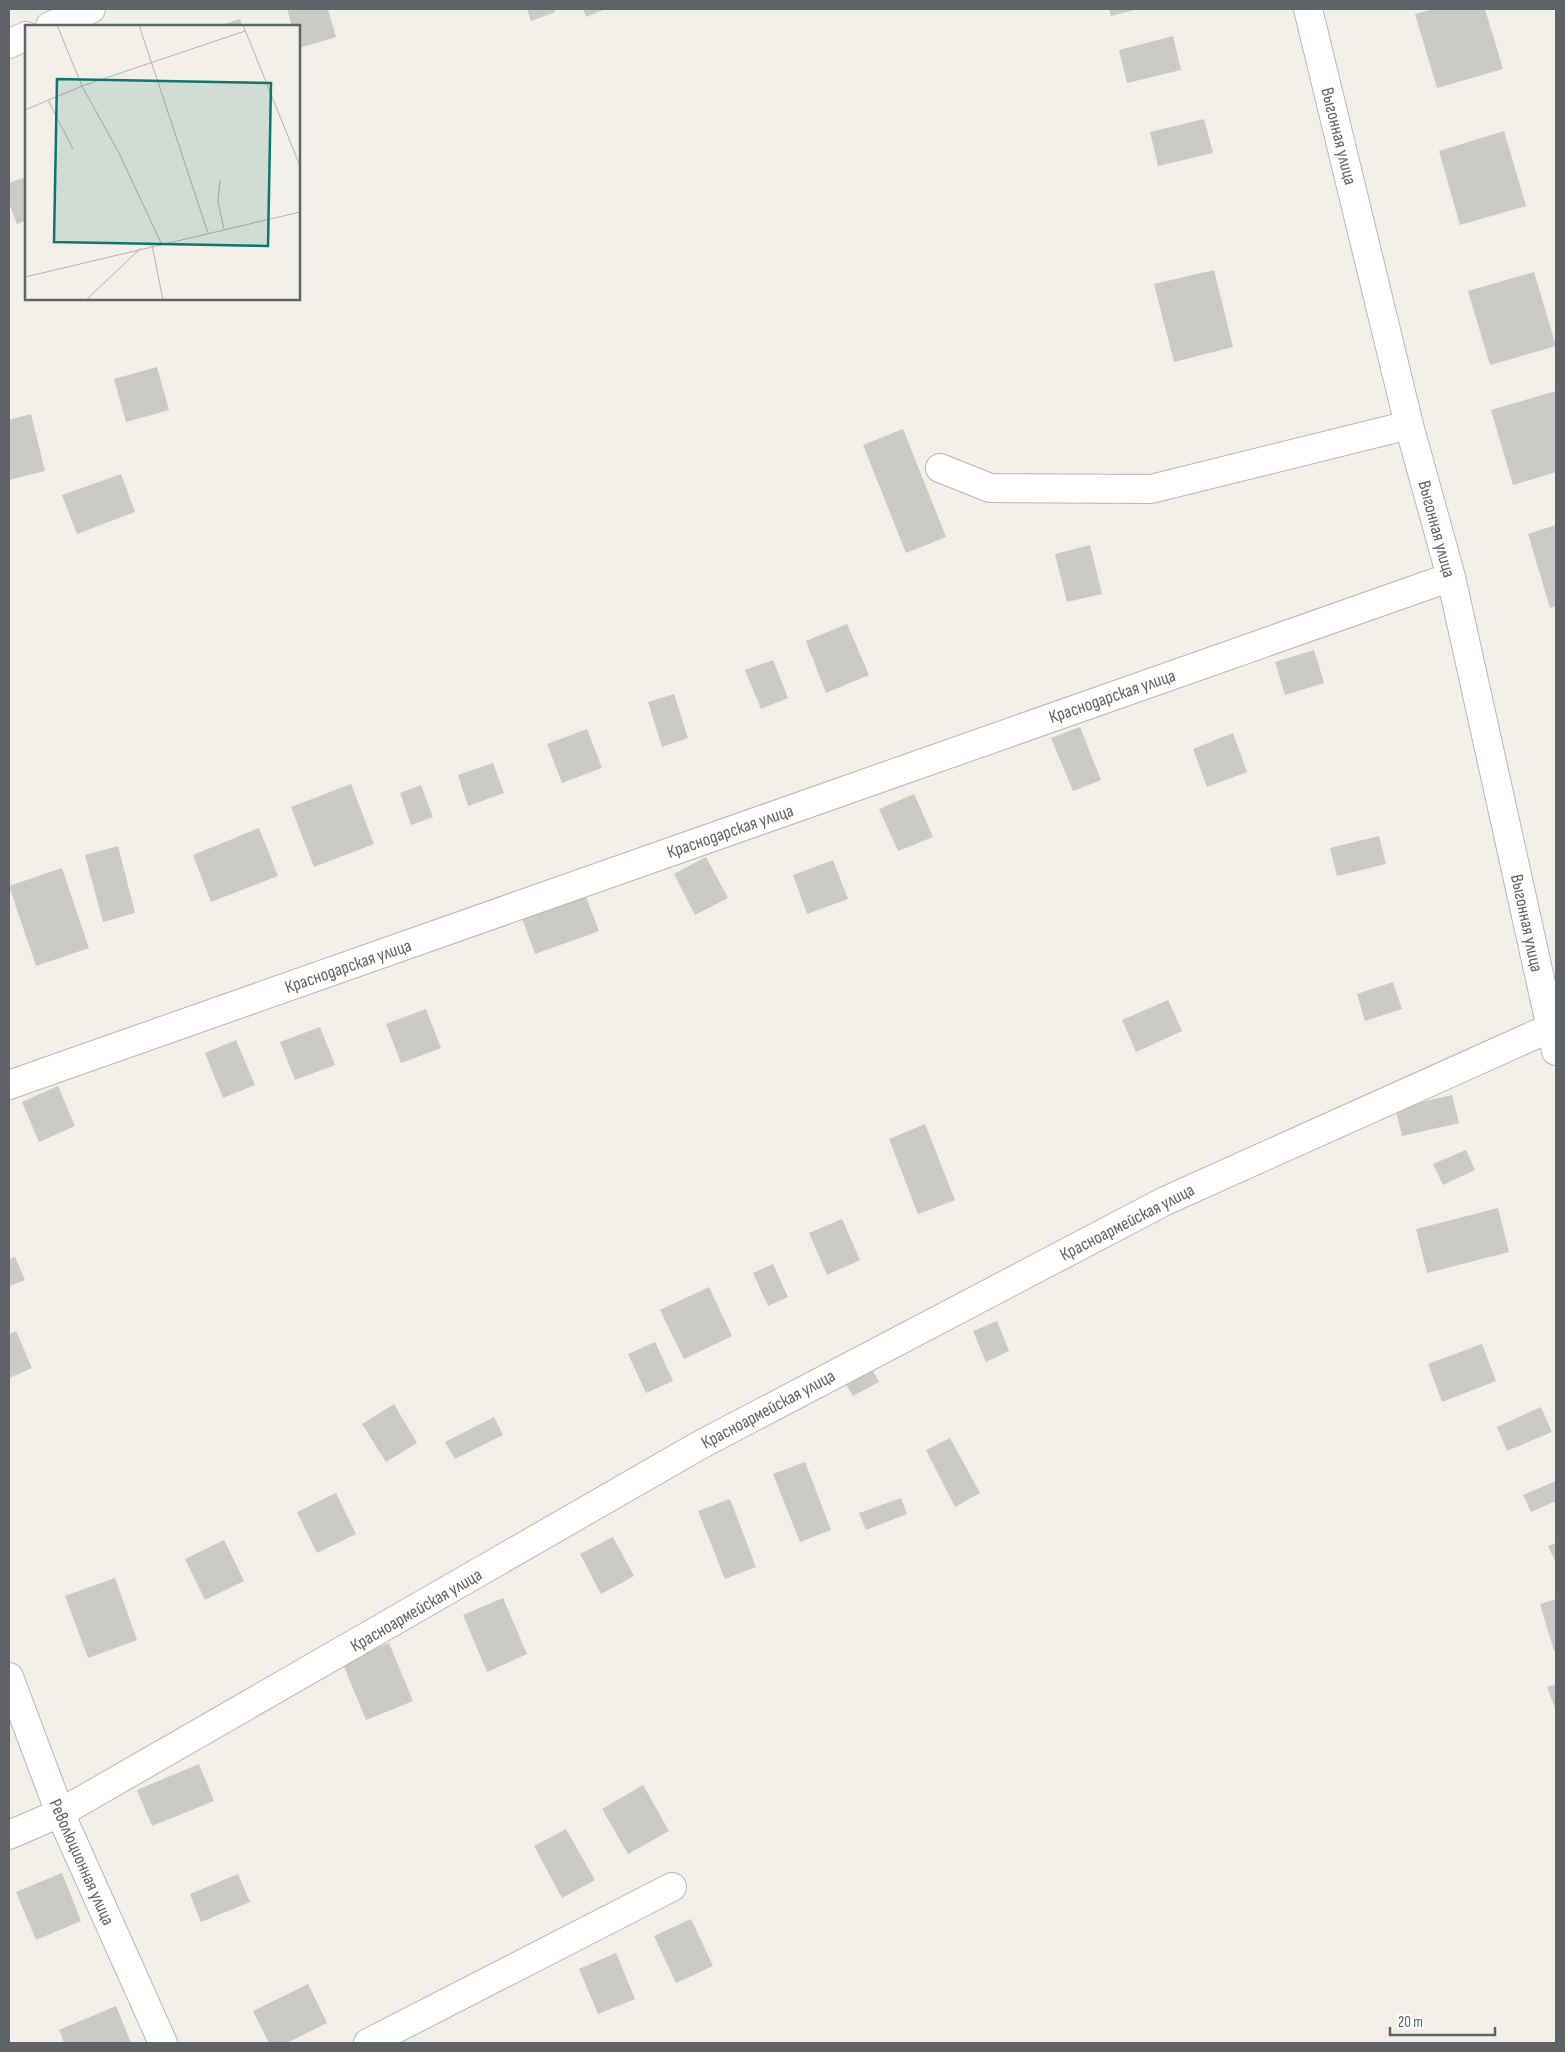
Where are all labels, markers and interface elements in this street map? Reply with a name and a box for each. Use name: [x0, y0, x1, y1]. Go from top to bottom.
inset map: [25, 25, 300, 300]
street label: Выгонная улица: [1316, 85, 1361, 187]
street label: Выгонная улица: [1414, 478, 1460, 580]
street label: Краснодарская улица: [1046, 665, 1178, 728]
street label: Краснодарская улица: [664, 800, 796, 863]
street label: Выгонная улица: [1506, 872, 1547, 974]
street label: Краснодарская улица: [282, 935, 414, 998]
street label: Красноармейская улица: [1056, 1179, 1198, 1265]
street label: Красноармейская улица: [698, 1365, 839, 1454]
street label: Красноармейская улица: [347, 1564, 486, 1657]
street label: Революционная улица: [44, 1796, 119, 1929]
scale bar: [1390, 2004, 1495, 2036]
text: 20 m: [1398, 2013, 1423, 2032]

